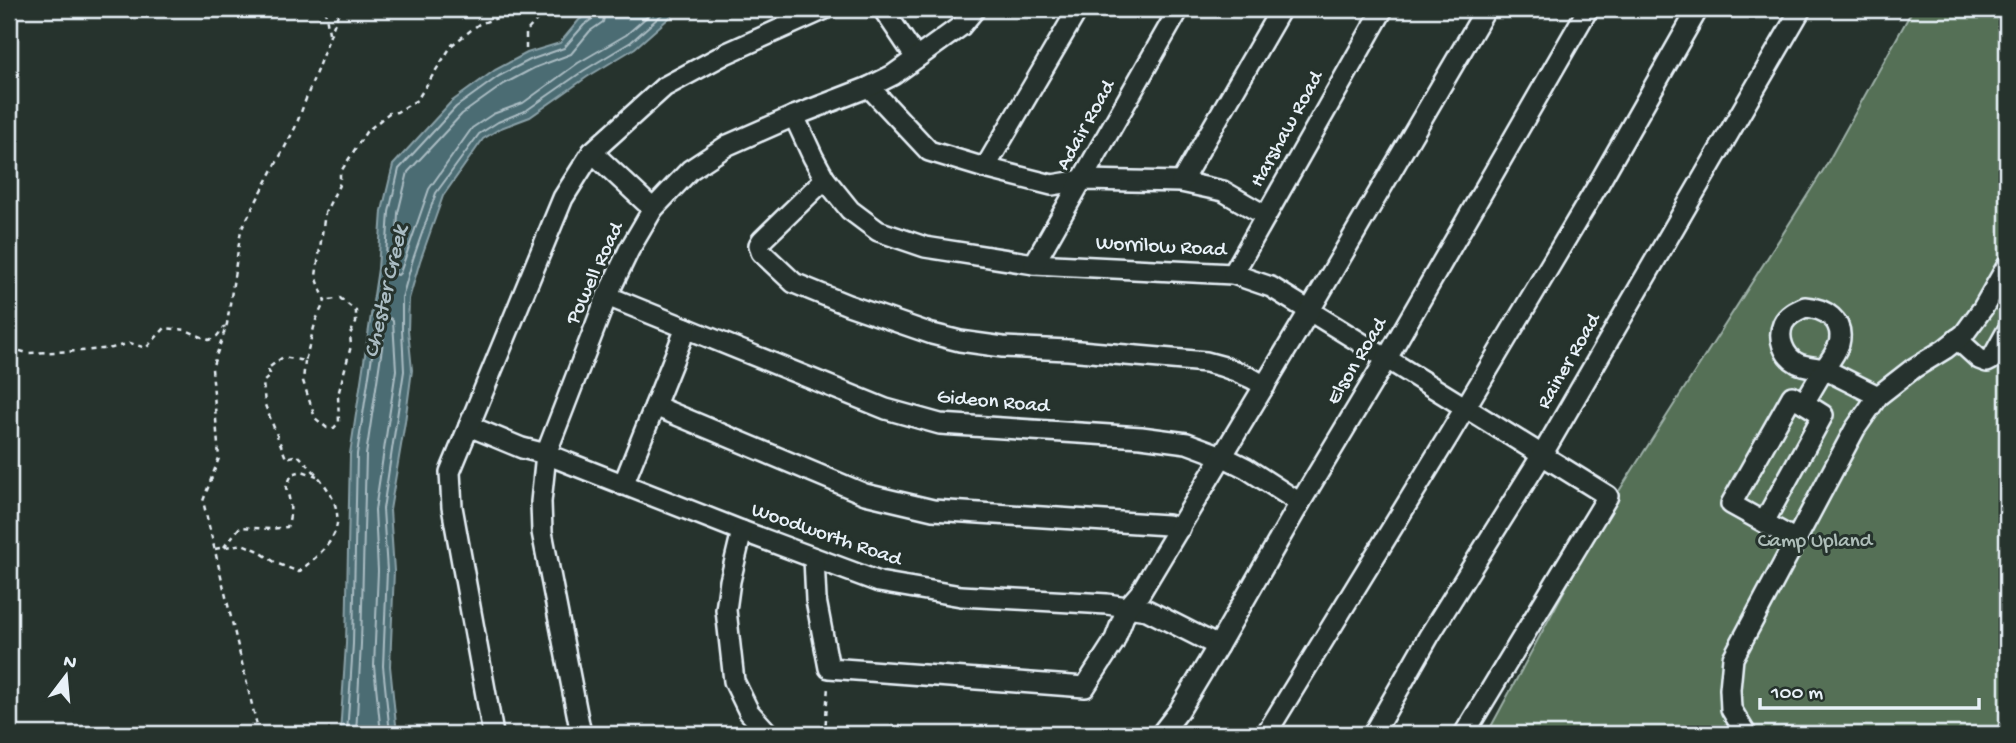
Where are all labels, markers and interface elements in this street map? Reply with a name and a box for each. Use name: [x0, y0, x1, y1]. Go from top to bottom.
street label: Harshaw Road: [1246, 66, 1331, 192]
street label: Adair Road: [1052, 75, 1123, 175]
street label: Powell Road: [561, 217, 631, 330]
water label: Chester Creek: [359, 221, 416, 361]
street label: Worrilow Road: [1095, 232, 1229, 264]
street label: Rainer Road: [1533, 308, 1608, 414]
street label: Elson Road: [1322, 312, 1395, 410]
street label: Gideon Road: [936, 386, 1052, 421]
street label: Woodworth Road: [748, 499, 906, 574]
park label: Camp Upland: [1758, 530, 1874, 555]
north arrow: [32, 642, 102, 712]
text: N: [61, 650, 79, 676]
scale bar: [1760, 666, 1979, 710]
text: 100 m: [1770, 682, 1823, 707]

